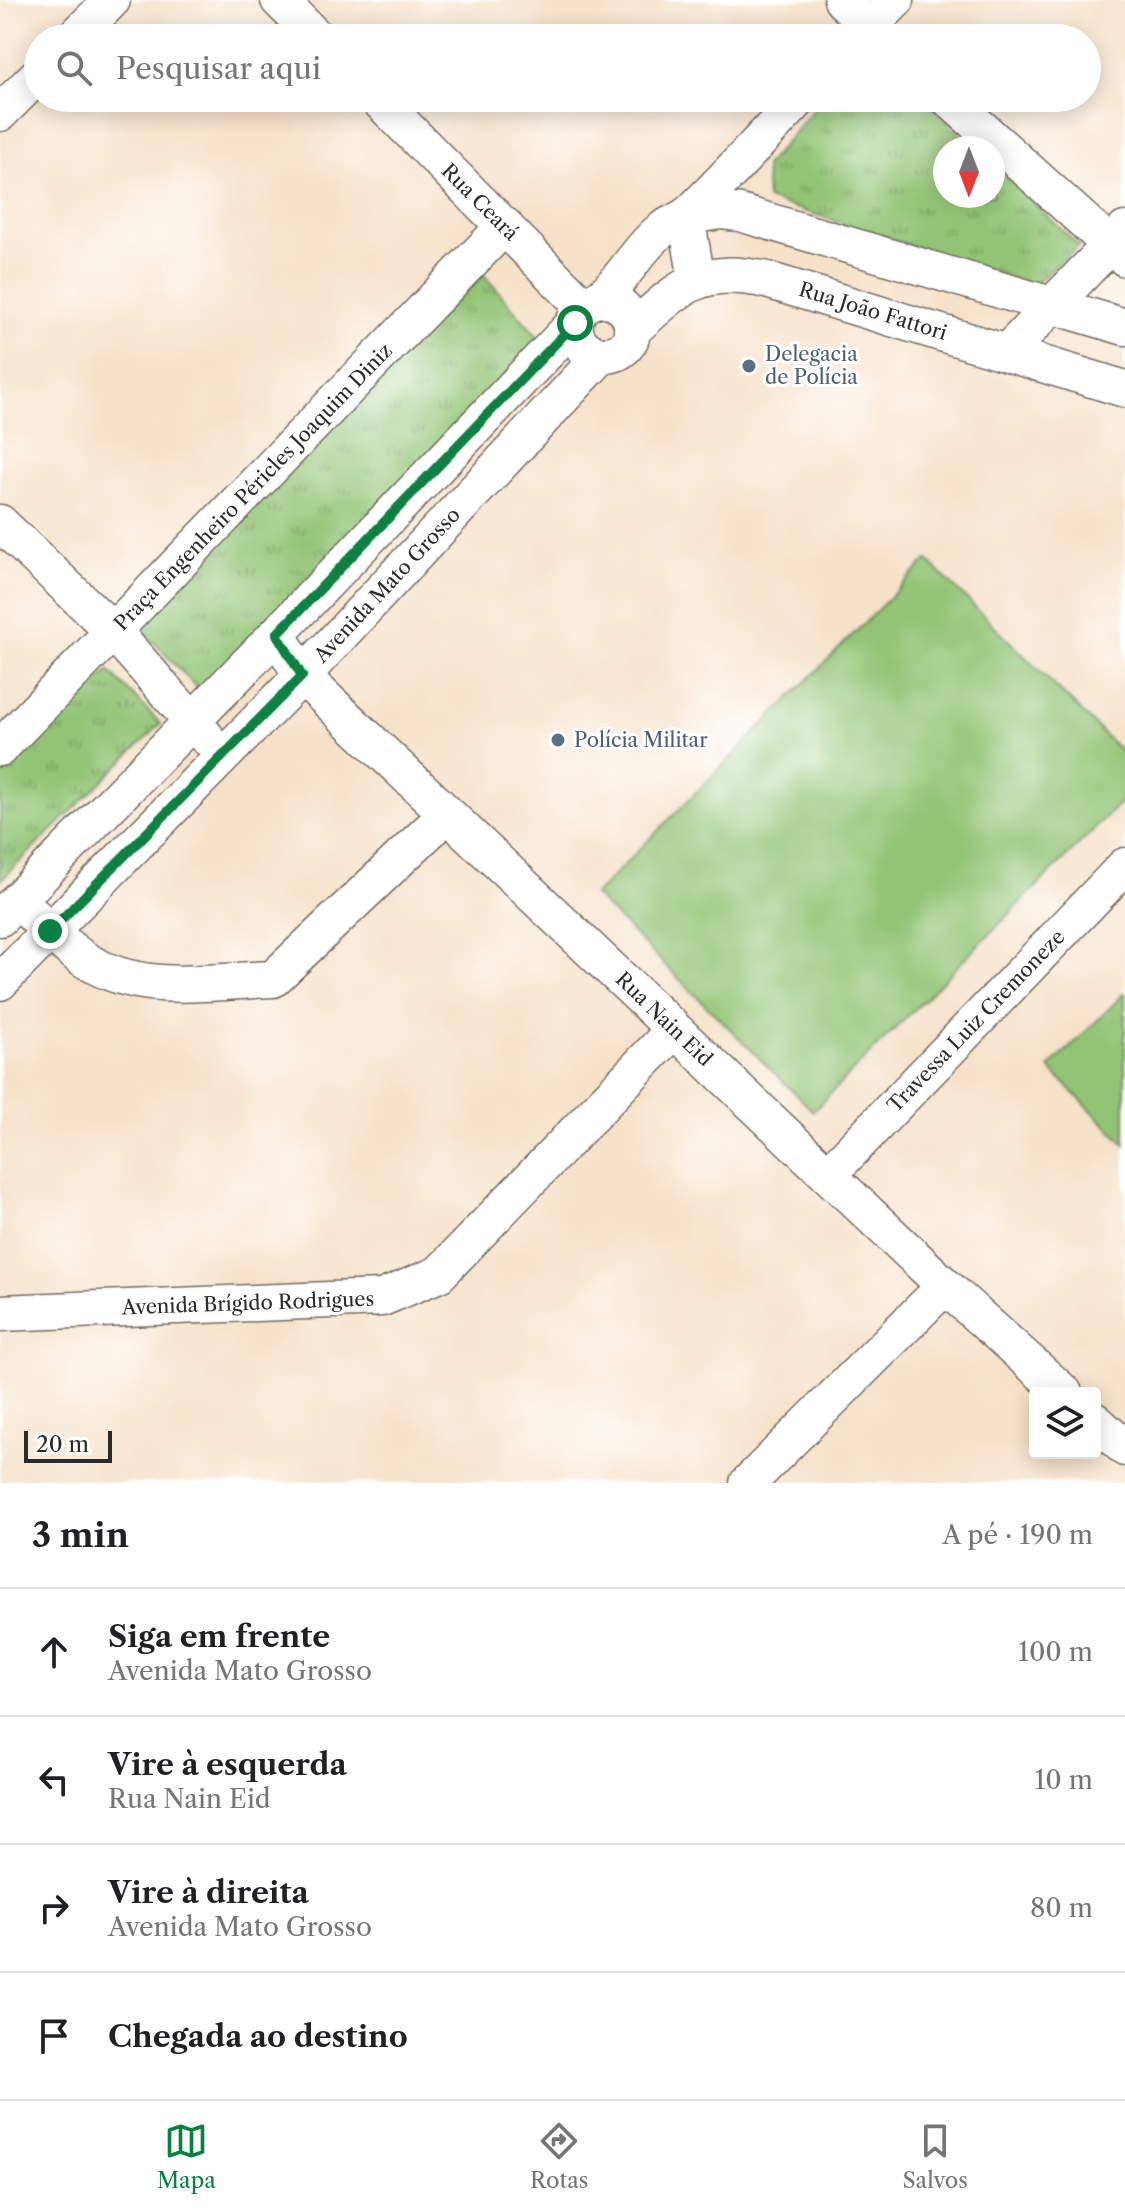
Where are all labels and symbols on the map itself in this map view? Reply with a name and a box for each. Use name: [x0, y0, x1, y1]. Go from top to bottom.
north arrow: [933, 136, 1005, 208]
street label: Rua Ceará: [437, 159, 524, 246]
street label: Rua João Fattori: [796, 277, 950, 345]
route start: [557, 305, 593, 341]
street label: Praça Engenheiro Péricles Joaquim Diniz: [109, 338, 397, 636]
place label: Delegacia de Polícia: [765, 342, 858, 389]
marker: Delegacia de Polícia: [740, 357, 758, 375]
street label: Avenida Mato Grosso: [308, 503, 465, 668]
place label: Polícia Militar: [574, 728, 708, 752]
marker: Polícia Militar: [549, 731, 567, 749]
route end: [32, 913, 68, 949]
street label: Travessa Luiz Cremoneze: [882, 925, 1070, 1117]
street label: Rua Nain Eid: [611, 967, 717, 1071]
street label: Avenida Brígido Rodrigues: [120, 1287, 375, 1319]
scale bar: [24, 1427, 112, 1463]

